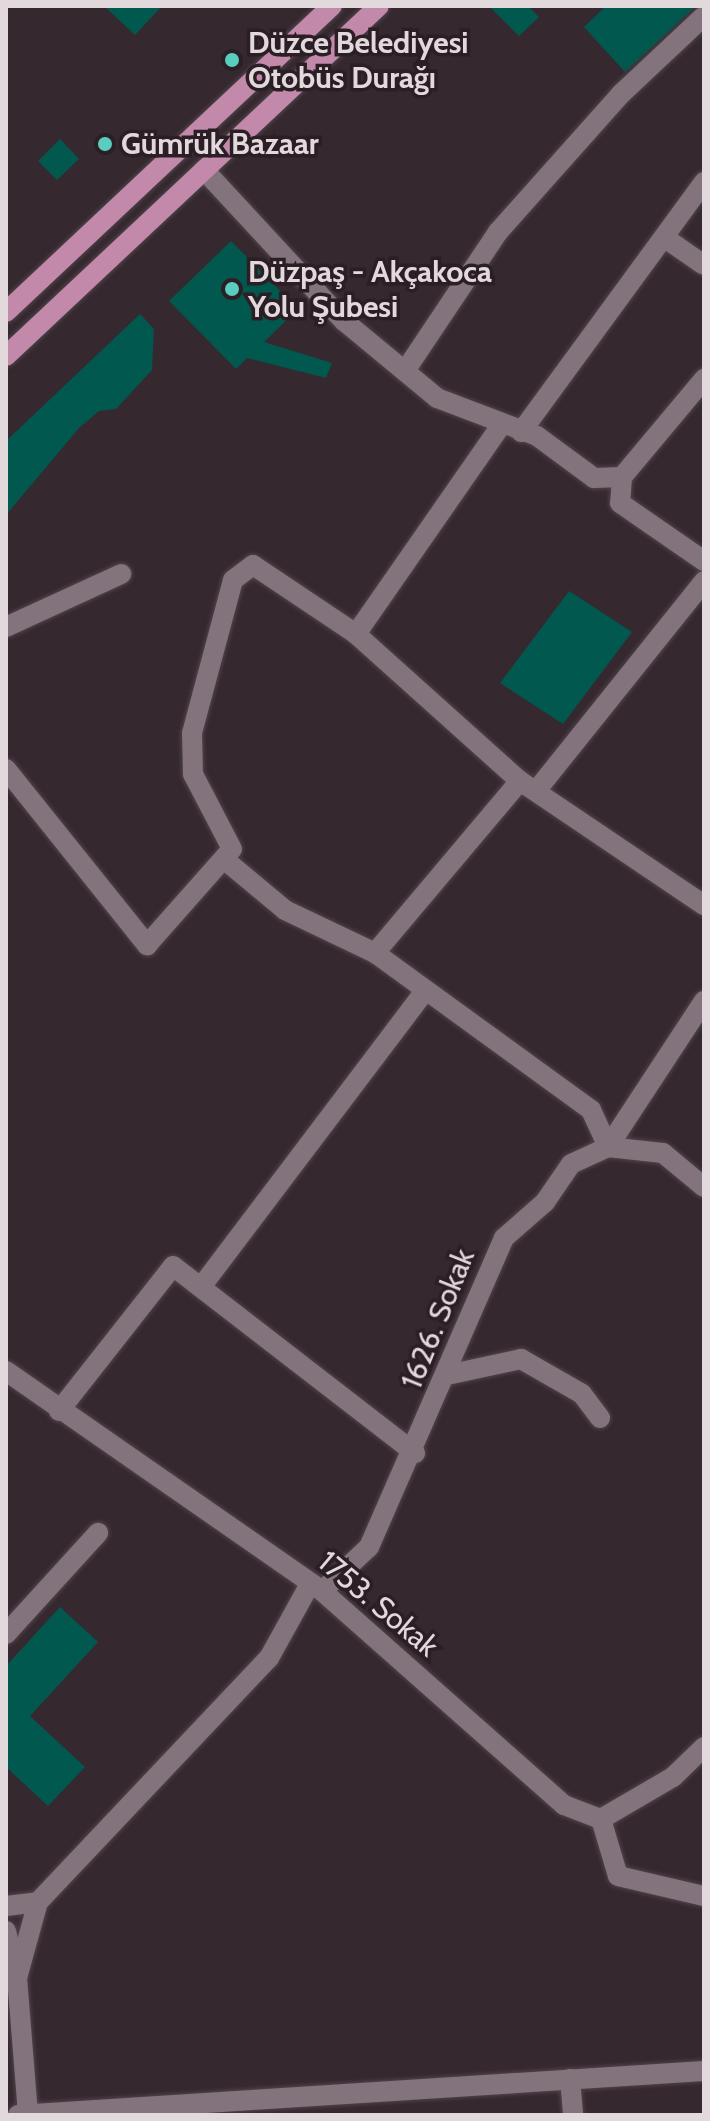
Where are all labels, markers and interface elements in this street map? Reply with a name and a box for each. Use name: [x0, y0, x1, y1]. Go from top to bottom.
place label: Düzce Belediyesi Otobüs Durağı: [248, 25, 469, 96]
marker: Düzce Belediyesi Otobüs Durağı: [223, 51, 241, 69]
place label: Gümrük Bazaar: [121, 126, 319, 162]
marker: Gümrük Bazaar: [96, 135, 114, 153]
place label: Düzpaş - Akçakoca Yolu Şubesi: [248, 254, 492, 324]
marker: Düzpaş - Akçakoca Yolu Şubesi: [223, 280, 241, 298]
street label: 1626. Sokak: [394, 1244, 482, 1394]
street label: 1753. Sokak: [311, 1543, 445, 1665]

